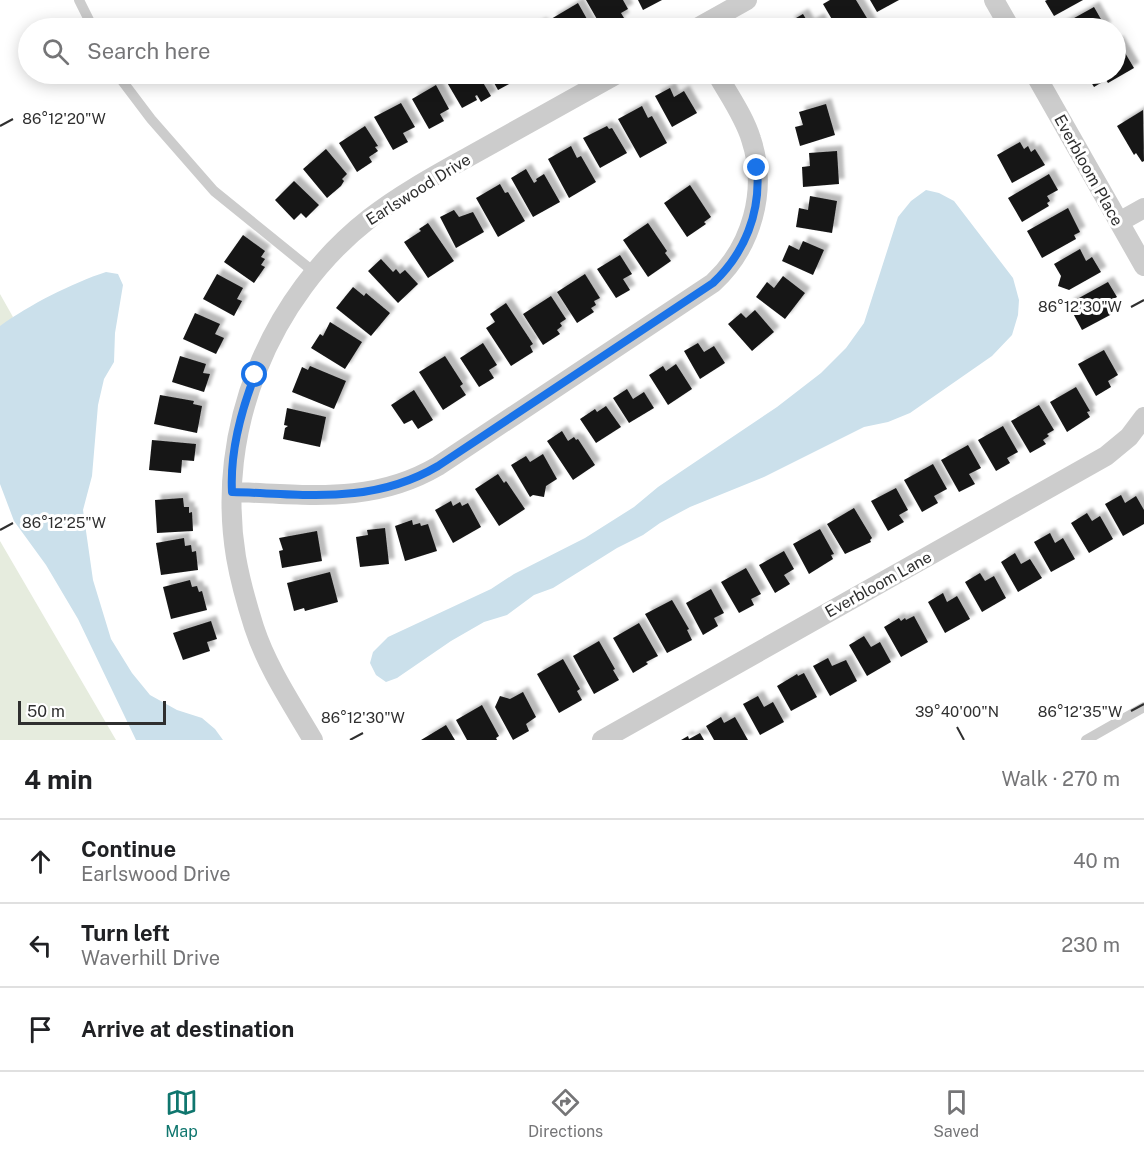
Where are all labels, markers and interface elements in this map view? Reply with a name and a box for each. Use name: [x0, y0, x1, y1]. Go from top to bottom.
search box: [18, 18, 1126, 84]
icon: search: [39, 35, 72, 68]
text: Search here: [87, 38, 211, 64]
text: 86°12'20"W: [22, 110, 106, 127]
street label: Everbloom Place: [1050, 111, 1127, 229]
street label: Earlswood Drive: [362, 150, 474, 229]
route end: [743, 154, 769, 180]
text: 86°12'30"W: [1038, 298, 1122, 315]
route start: [241, 361, 267, 387]
text: 86°12'25"W: [22, 514, 106, 531]
street label: Everbloom Lane: [822, 547, 935, 622]
scale bar: [18, 698, 166, 726]
text: 50 m: [27, 702, 65, 721]
text: 39°40'00"N: [915, 703, 999, 720]
text: 86°12'35"W: [1038, 703, 1122, 720]
text: 86°12'30"W: [321, 709, 405, 726]
text: 4 min: [24, 764, 93, 795]
text: Walk · 270 m: [1001, 767, 1120, 791]
text: Continue: [81, 836, 176, 862]
icon: ahead: [24, 845, 57, 878]
text: 40 m: [1073, 849, 1120, 873]
text: Earlswood Drive: [81, 862, 231, 886]
text: Turn left: [81, 920, 170, 946]
icon: left: [24, 929, 57, 962]
text: 230 m: [1061, 933, 1120, 957]
text: Waverhill Drive: [81, 946, 220, 970]
icon: arrive: [24, 1013, 57, 1046]
text: Arrive at destination: [81, 1016, 294, 1042]
tab: Map: [165, 1086, 198, 1141]
tab: Directions: [528, 1086, 603, 1141]
tab: Saved: [933, 1086, 979, 1141]

